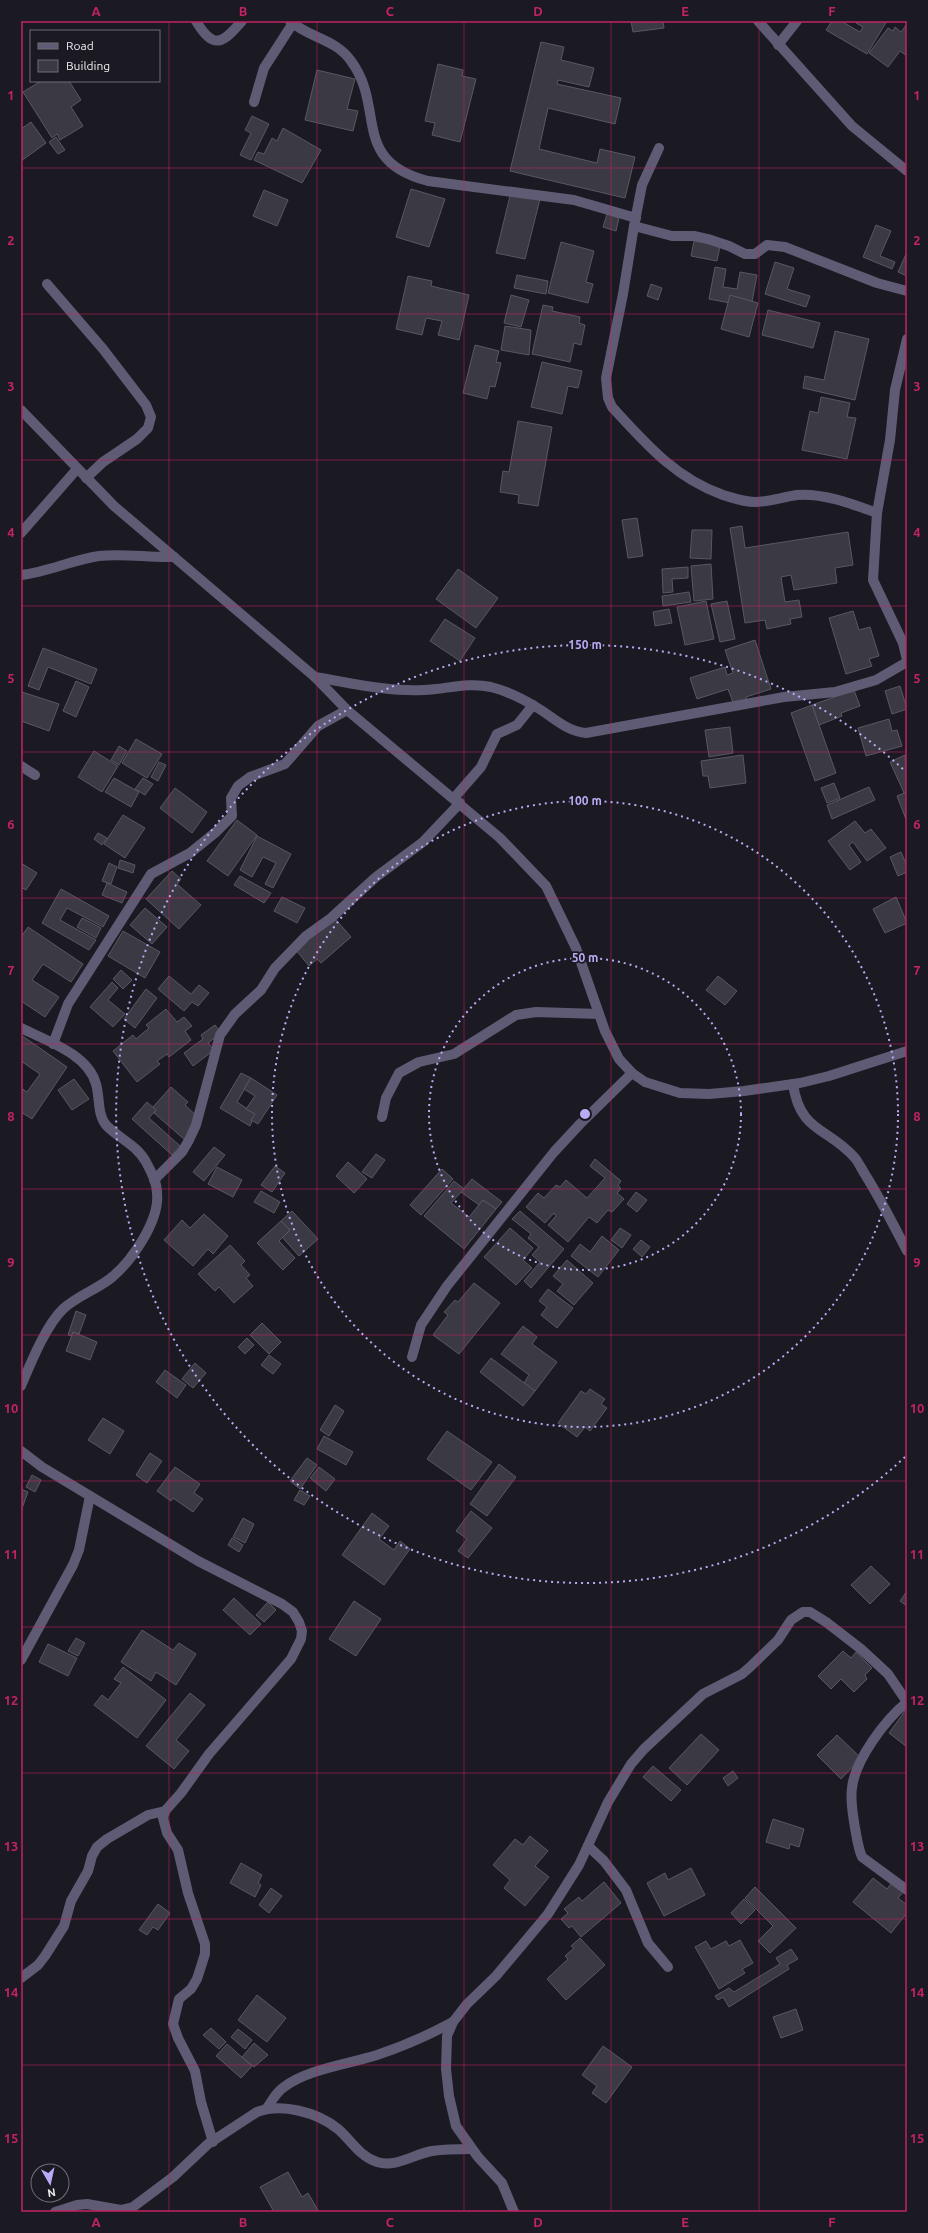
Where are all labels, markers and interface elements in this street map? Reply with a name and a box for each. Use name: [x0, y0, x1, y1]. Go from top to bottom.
text: A: [91, 4, 101, 18]
text: B: [239, 4, 248, 18]
text: C: [386, 4, 395, 18]
text: D: [533, 4, 543, 18]
text: E: [681, 4, 689, 18]
text: F: [828, 4, 836, 18]
legend: [30, 30, 160, 82]
text: Road: [66, 39, 94, 52]
text: Building: [66, 59, 110, 72]
text: 1: [7, 88, 15, 102]
text: 1: [913, 88, 921, 102]
text: 2: [7, 233, 15, 247]
text: 2: [913, 233, 921, 247]
text: 3: [7, 379, 15, 393]
text: 3: [913, 379, 921, 393]
text: 4: [7, 525, 15, 539]
text: 4: [913, 525, 921, 539]
text: 150 m: [568, 638, 602, 651]
text: 5: [7, 671, 15, 685]
text: 5: [913, 671, 921, 685]
text: 100 m: [568, 794, 602, 807]
text: 6: [7, 817, 15, 831]
text: 6: [913, 817, 921, 831]
text: 50 m: [572, 951, 598, 964]
text: 7: [7, 963, 15, 977]
text: 7: [913, 963, 921, 977]
centre of rings: [578, 1107, 592, 1121]
text: 8: [7, 1109, 15, 1123]
text: 8: [913, 1109, 921, 1123]
text: 9: [7, 1255, 15, 1269]
text: 9: [913, 1255, 921, 1269]
text: 10: [4, 1401, 18, 1415]
text: 10: [910, 1401, 924, 1415]
text: 11: [4, 1547, 18, 1561]
text: 11: [910, 1547, 924, 1561]
text: 12: [4, 1693, 18, 1707]
text: 12: [910, 1693, 924, 1707]
text: 13: [4, 1839, 18, 1853]
text: 13: [910, 1839, 924, 1853]
text: 14: [4, 1985, 18, 1999]
text: 14: [910, 1985, 924, 1999]
text: 15: [4, 2131, 18, 2145]
text: 15: [910, 2131, 924, 2145]
north arrow: [30, 2163, 70, 2203]
text: N: [47, 2186, 57, 2199]
text: A: [91, 2215, 101, 2229]
text: B: [239, 2215, 248, 2229]
text: C: [386, 2215, 395, 2229]
text: D: [533, 2215, 543, 2229]
text: E: [681, 2215, 689, 2229]
text: F: [828, 2215, 836, 2229]

